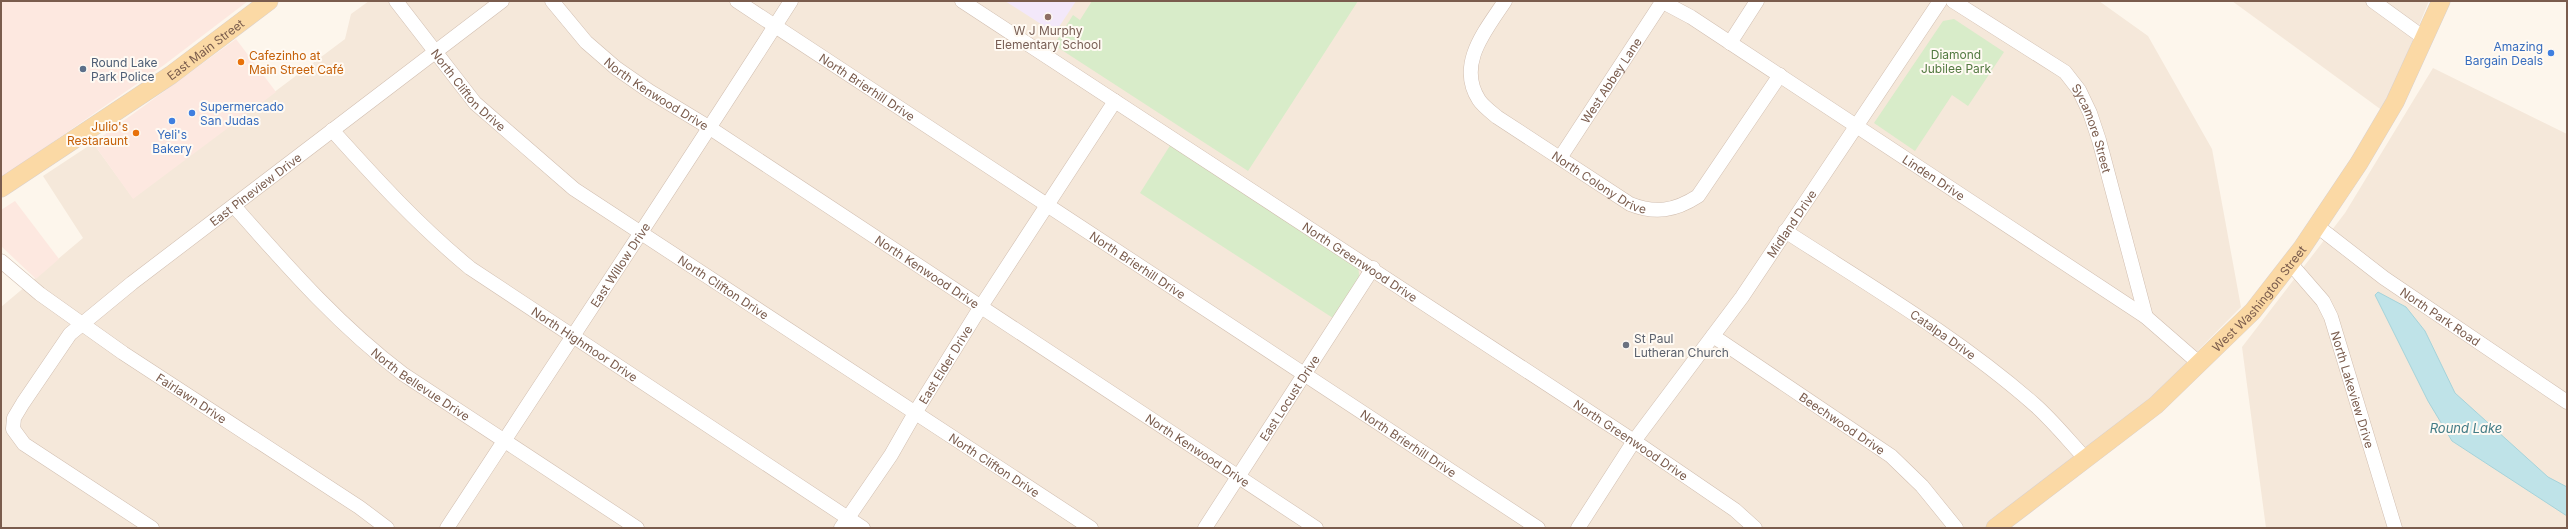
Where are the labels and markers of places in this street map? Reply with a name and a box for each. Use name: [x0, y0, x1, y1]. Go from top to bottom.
marker: W J Murphy Elementary School: [1043, 12, 1053, 22]
place label: W J Murphy Elementary School: [995, 23, 1101, 52]
place label: Amazing Bargain Deals: [2465, 39, 2543, 68]
place label: Cafezinho at Main Street Café: [249, 48, 344, 77]
marker: Amazing Bargain Deals: [2546, 48, 2556, 58]
place label: Round Lake Park Police: [91, 55, 158, 84]
marker: Cafezinho at Main Street Café: [236, 57, 246, 67]
marker: Round Lake Park Police: [78, 64, 88, 74]
place label: Supermercado San Judas: [200, 99, 284, 128]
marker: Supermercado San Judas: [187, 108, 197, 118]
marker: Yeli's Bakery: [167, 116, 177, 126]
place label: Julio's Restaraunt: [67, 119, 128, 148]
place label: Yeli's Bakery: [152, 127, 192, 156]
marker: Julio's Restaraunt: [131, 128, 141, 138]
place label: St Paul Lutheran Church: [1634, 331, 1729, 360]
marker: St Paul Lutheran Church: [1621, 340, 1631, 350]

